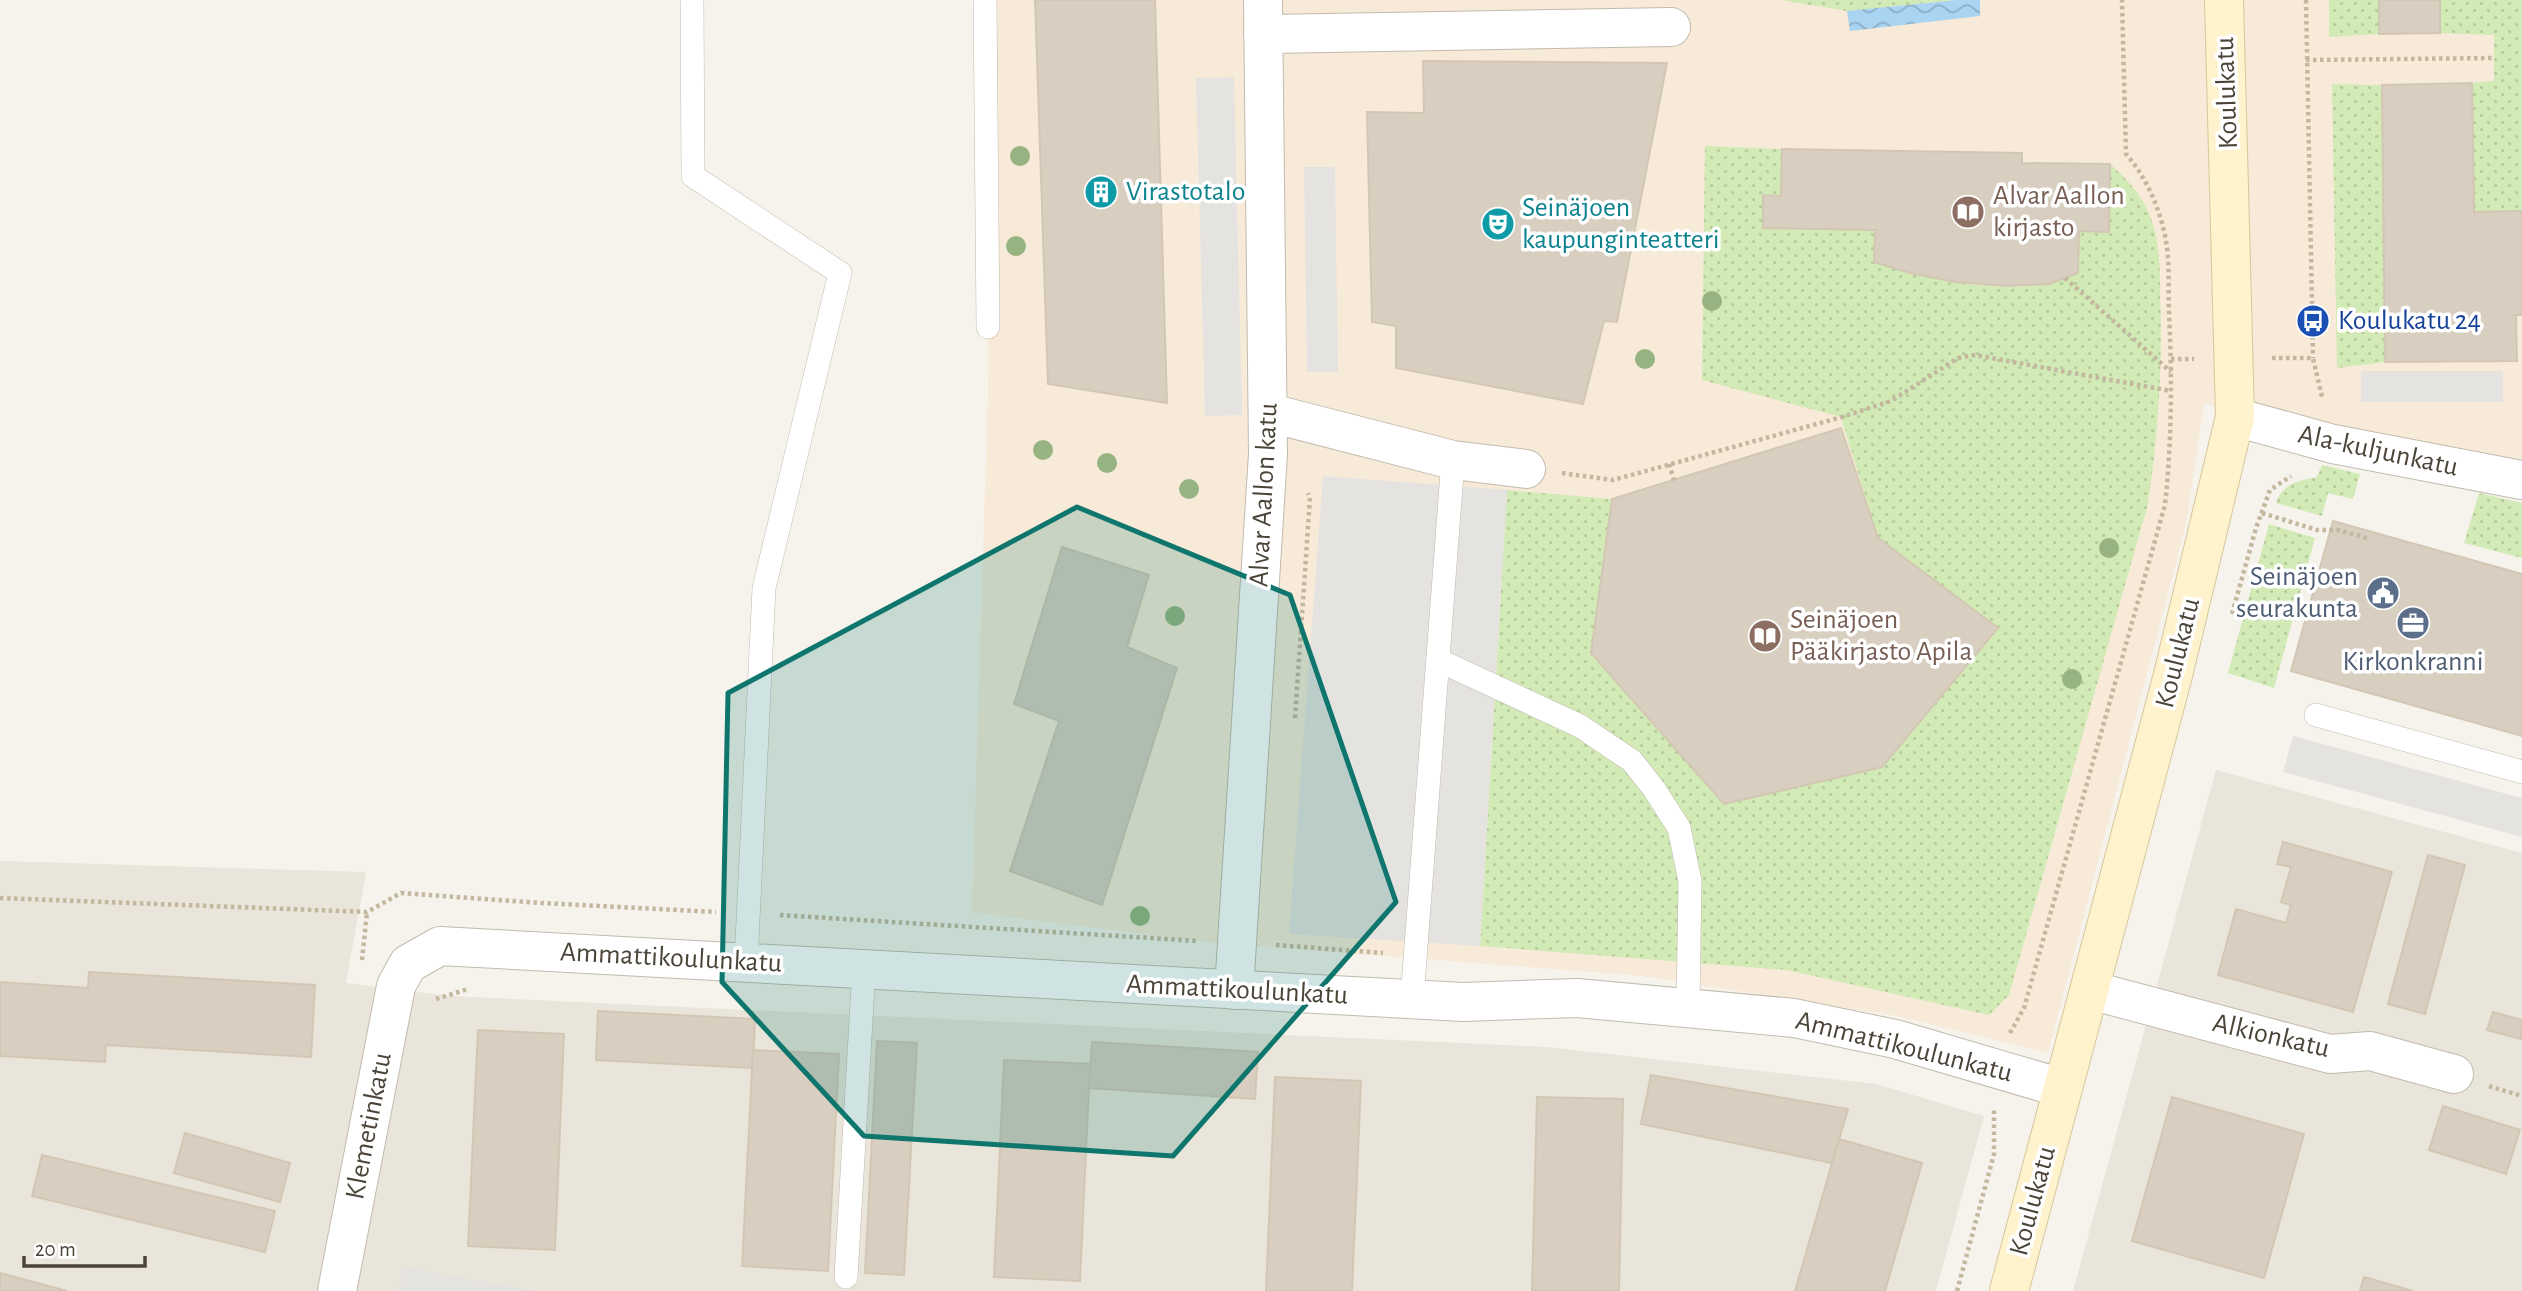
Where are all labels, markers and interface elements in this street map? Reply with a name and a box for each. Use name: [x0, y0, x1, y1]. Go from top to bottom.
street label: Koulukatu: [2211, 36, 2243, 150]
building icon: Virastotalo: [1082, 173, 1120, 211]
place label: Virastotalo: [1126, 178, 1245, 206]
place label: Alvar Aallon kirjasto: [1993, 182, 2125, 242]
library icon: Alvar Aallon kirjasto: [1949, 193, 1987, 231]
place label: Seinäjoen kaupunginteatteri: [1522, 194, 1720, 254]
theatre icon: Seinäjoen kaupunginteatteri: [1479, 205, 1517, 243]
bus stop icon: Koulukatu 24: [2294, 302, 2332, 340]
place label: Koulukatu 24: [2338, 307, 2481, 335]
street label: Alvar Aallon katu: [1245, 402, 1283, 588]
street label: Ala-kuljunkatu: [2295, 420, 2461, 482]
place label: Seinäjoen seurakunta: [2236, 563, 2358, 623]
public building icon: Seinäjoen seurakunta: [2364, 574, 2402, 612]
street label: Koulukatu: [2151, 595, 2205, 711]
office icon: Kirkonkranni: [2394, 604, 2432, 642]
place label: Seinäjoen Pääkirjasto Apila: [1790, 606, 1972, 666]
library icon: Seinäjoen Pääkirjasto Apila: [1746, 617, 1784, 655]
place label: Kirkonkranni: [2343, 648, 2483, 676]
street label: Ammattikoulunkatu: [559, 938, 783, 978]
street label: Ammattikoulunkatu: [1125, 970, 1349, 1010]
street label: Ammattikoulunkatu: [1793, 1007, 2015, 1087]
street label: Alkionkatu: [2210, 1009, 2332, 1063]
street label: Klemetinkatu: [341, 1050, 397, 1202]
street label: Koulukatu: [2005, 1143, 2061, 1259]
scale bar: [24, 1224, 145, 1268]
text: 20 m: [35, 1239, 76, 1260]

